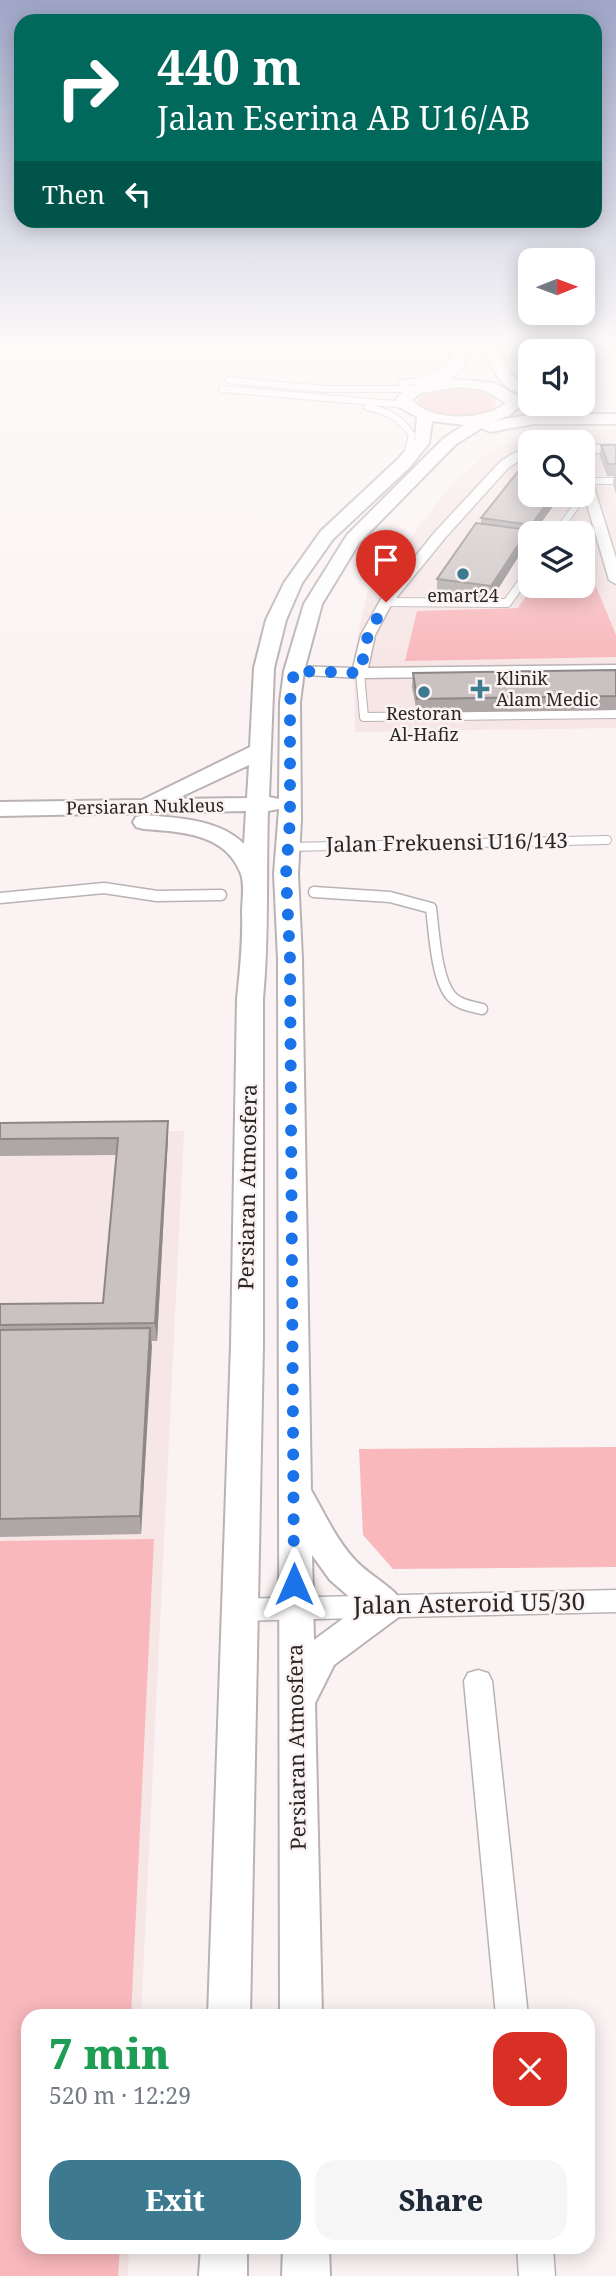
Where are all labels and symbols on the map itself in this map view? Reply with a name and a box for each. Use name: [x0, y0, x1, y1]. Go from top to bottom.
north arrow: [518, 248, 595, 326]
pin: [356, 530, 416, 602]
marker: emart24: [455, 566, 471, 582]
place label: emart24: [427, 583, 499, 607]
place label: Klinik Alam Medic: [496, 666, 598, 711]
marker: Klinik Alam Medic: [470, 679, 490, 699]
marker: Restoran Al-Hafiz: [416, 684, 432, 700]
place label: Restoran Al-Hafiz: [386, 701, 462, 746]
street label: Persiaran Nukleus: [66, 793, 224, 819]
street label: Jalan Frekuensi U16/143: [325, 826, 568, 858]
street label: Persiaran Atmosfera: [231, 1084, 263, 1290]
position arrow: [257, 1547, 331, 1621]
street label: Jalan Asteroid U5/30: [352, 1584, 585, 1621]
street label: Persiaran Atmosfera: [280, 1644, 312, 1850]

